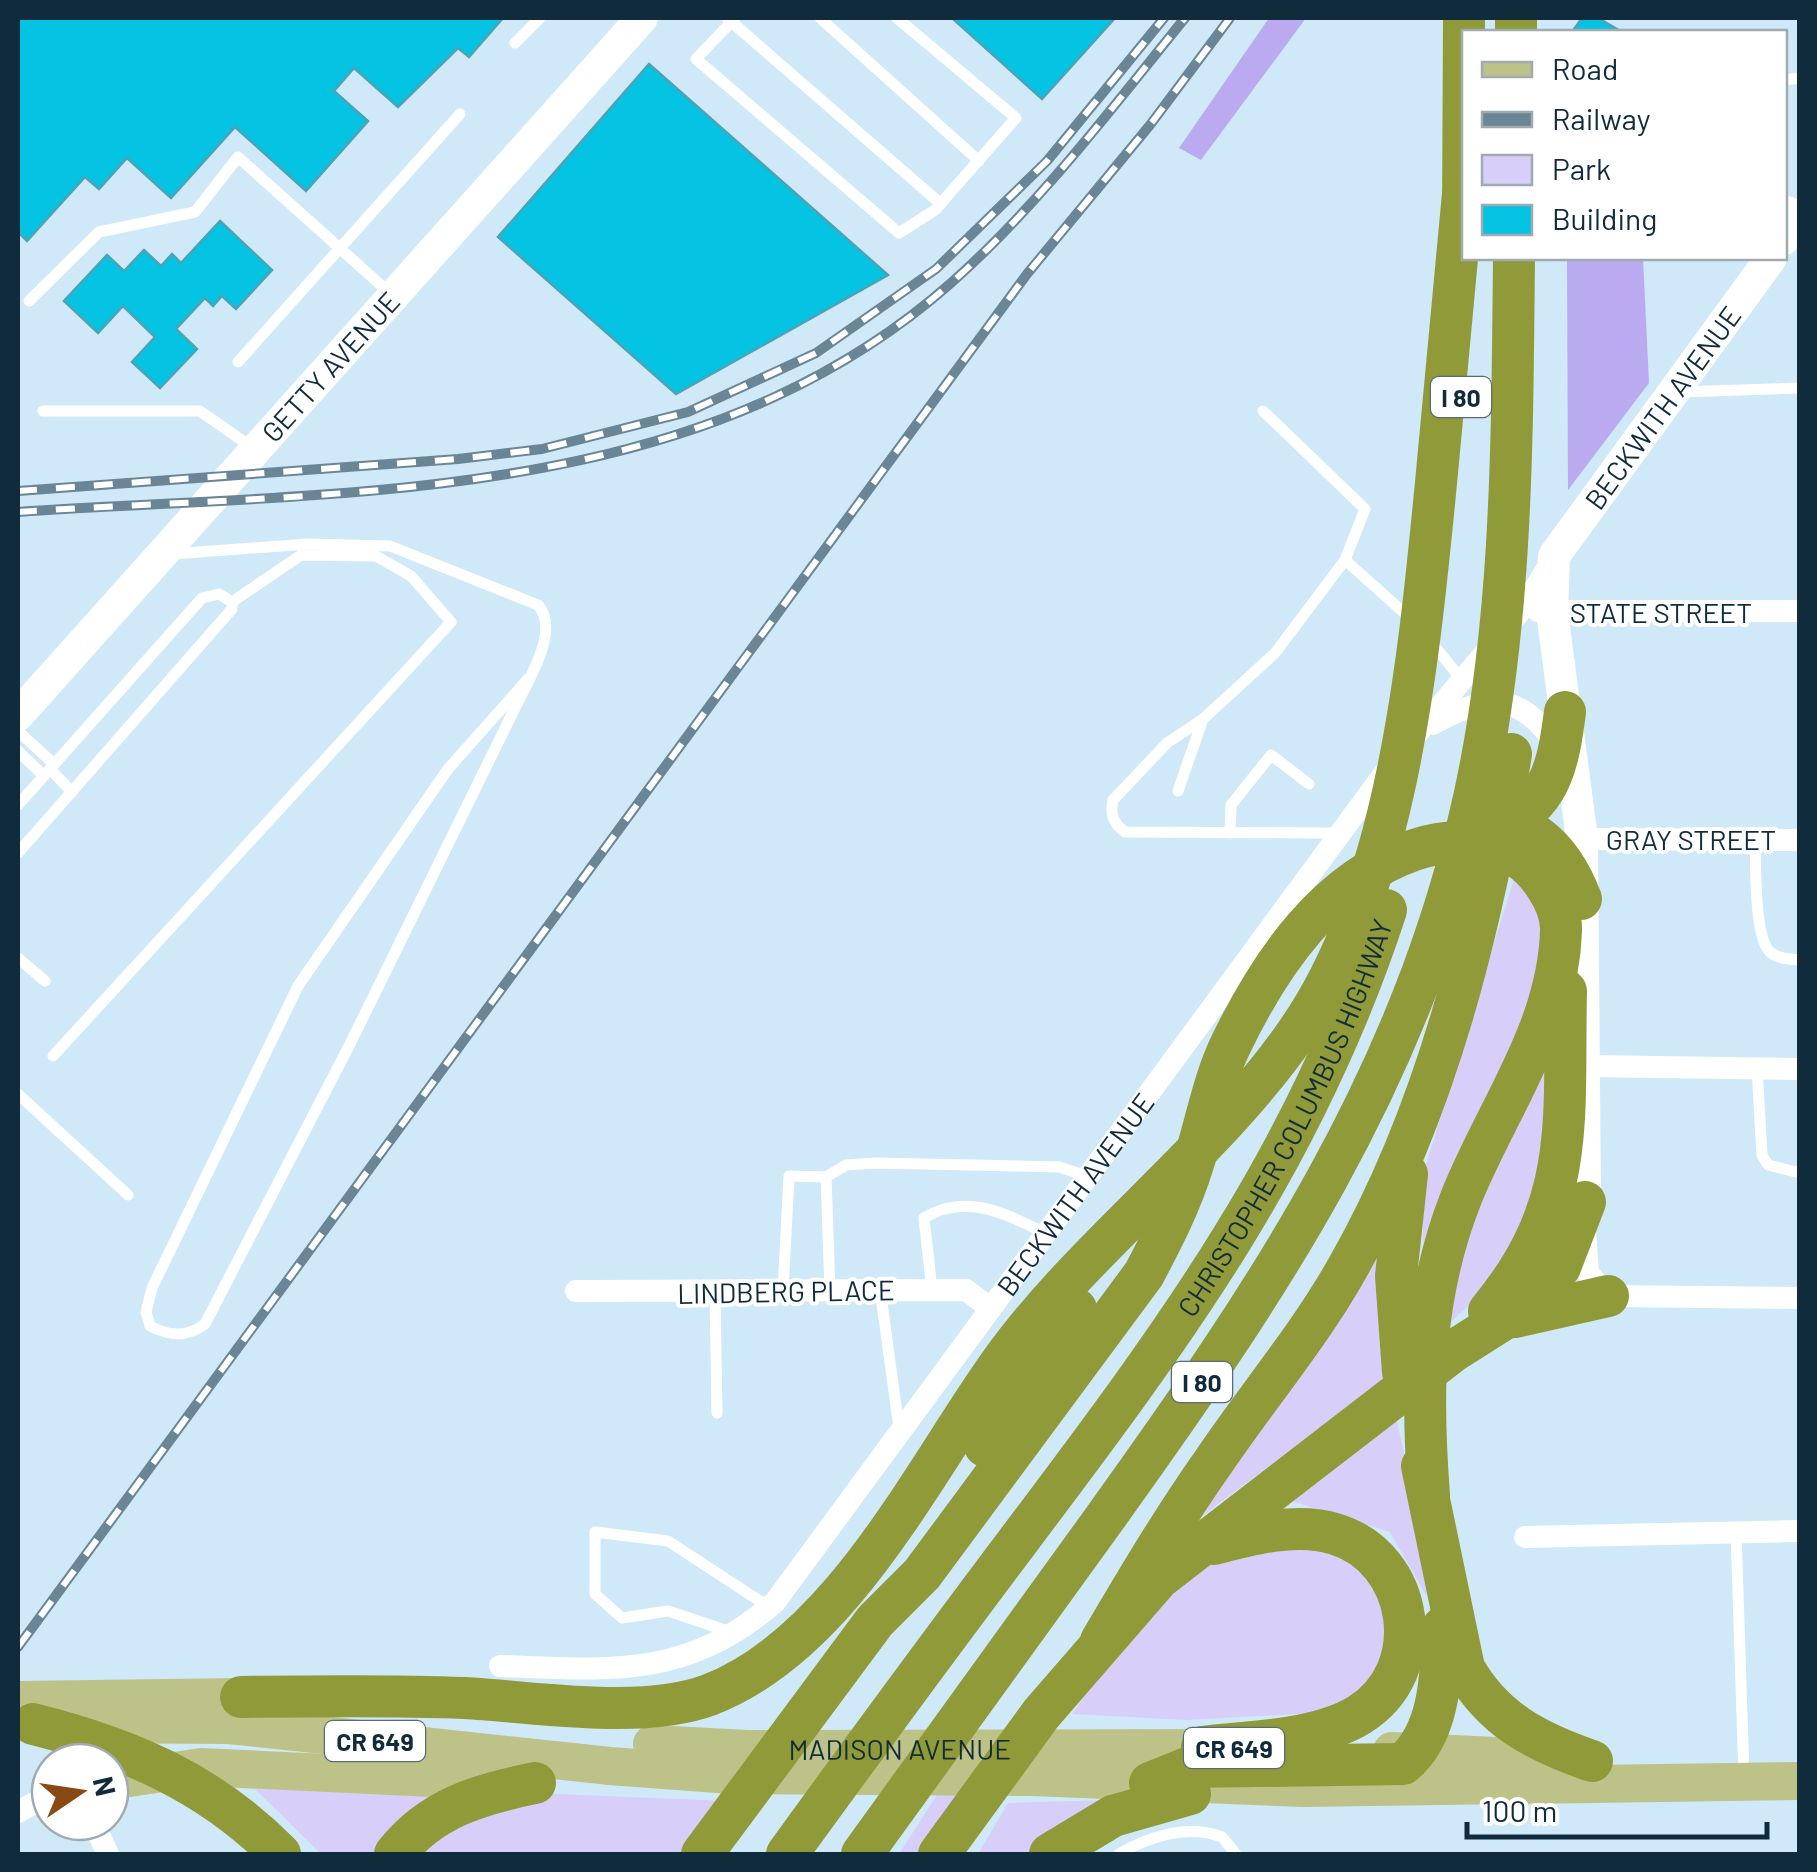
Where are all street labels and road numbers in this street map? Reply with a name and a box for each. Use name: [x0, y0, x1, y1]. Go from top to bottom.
street label: GETTY AVENUE: [254, 284, 406, 449]
street label: BECKWITH AVENUE: [1577, 299, 1748, 516]
road number: I 80: [1431, 377, 1491, 417]
street label: STATE STREET: [1570, 595, 1752, 629]
street label: GRAY STREET: [1606, 822, 1776, 856]
street label: CHRISTOPHER COLUMBUS HIGHWAY: [1170, 914, 1399, 1322]
street label: BECKWITH AVENUE: [989, 1086, 1161, 1302]
street label: LINDBERG PLACE: [677, 1272, 895, 1310]
road number: I 80: [1172, 1362, 1232, 1402]
road number: CR 649: [325, 1721, 425, 1761]
road number: CR 649: [1184, 1728, 1284, 1768]
street label: MADISON AVENUE: [788, 1731, 1011, 1766]

